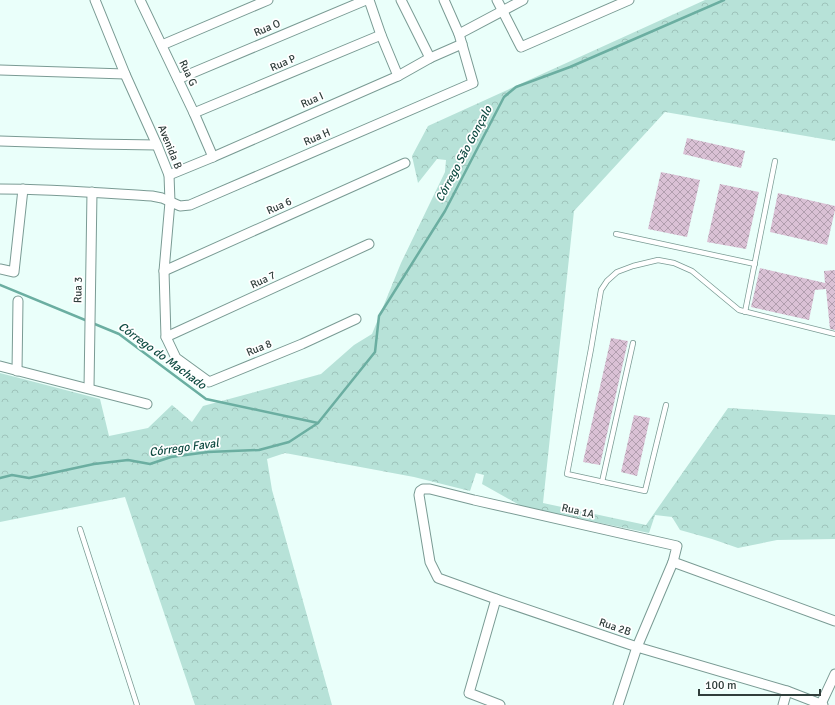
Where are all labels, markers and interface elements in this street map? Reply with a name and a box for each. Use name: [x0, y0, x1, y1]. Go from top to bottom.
street label: Rua O: [252, 17, 282, 39]
street label: Rua P: [268, 52, 298, 74]
street label: Rua G: [176, 58, 200, 88]
street label: Rua I: [299, 89, 325, 111]
water label: Córrego São Gonçalo: [432, 103, 496, 205]
street label: Avenida B: [155, 123, 185, 171]
street label: Rua H: [302, 126, 332, 148]
street label: Rua 6: [264, 195, 294, 217]
street label: Rua 7: [248, 269, 278, 291]
street label: Rua 3: [71, 277, 85, 303]
water label: Córrego do Machado: [115, 319, 209, 393]
street label: Rua 8: [244, 337, 274, 359]
water label: Córrego Faval: [148, 435, 221, 460]
street label: Rua 1A: [560, 501, 596, 521]
street label: Rua 2B: [597, 615, 633, 639]
scale bar: [699, 671, 820, 697]
text: 100 m: [705, 678, 737, 693]

